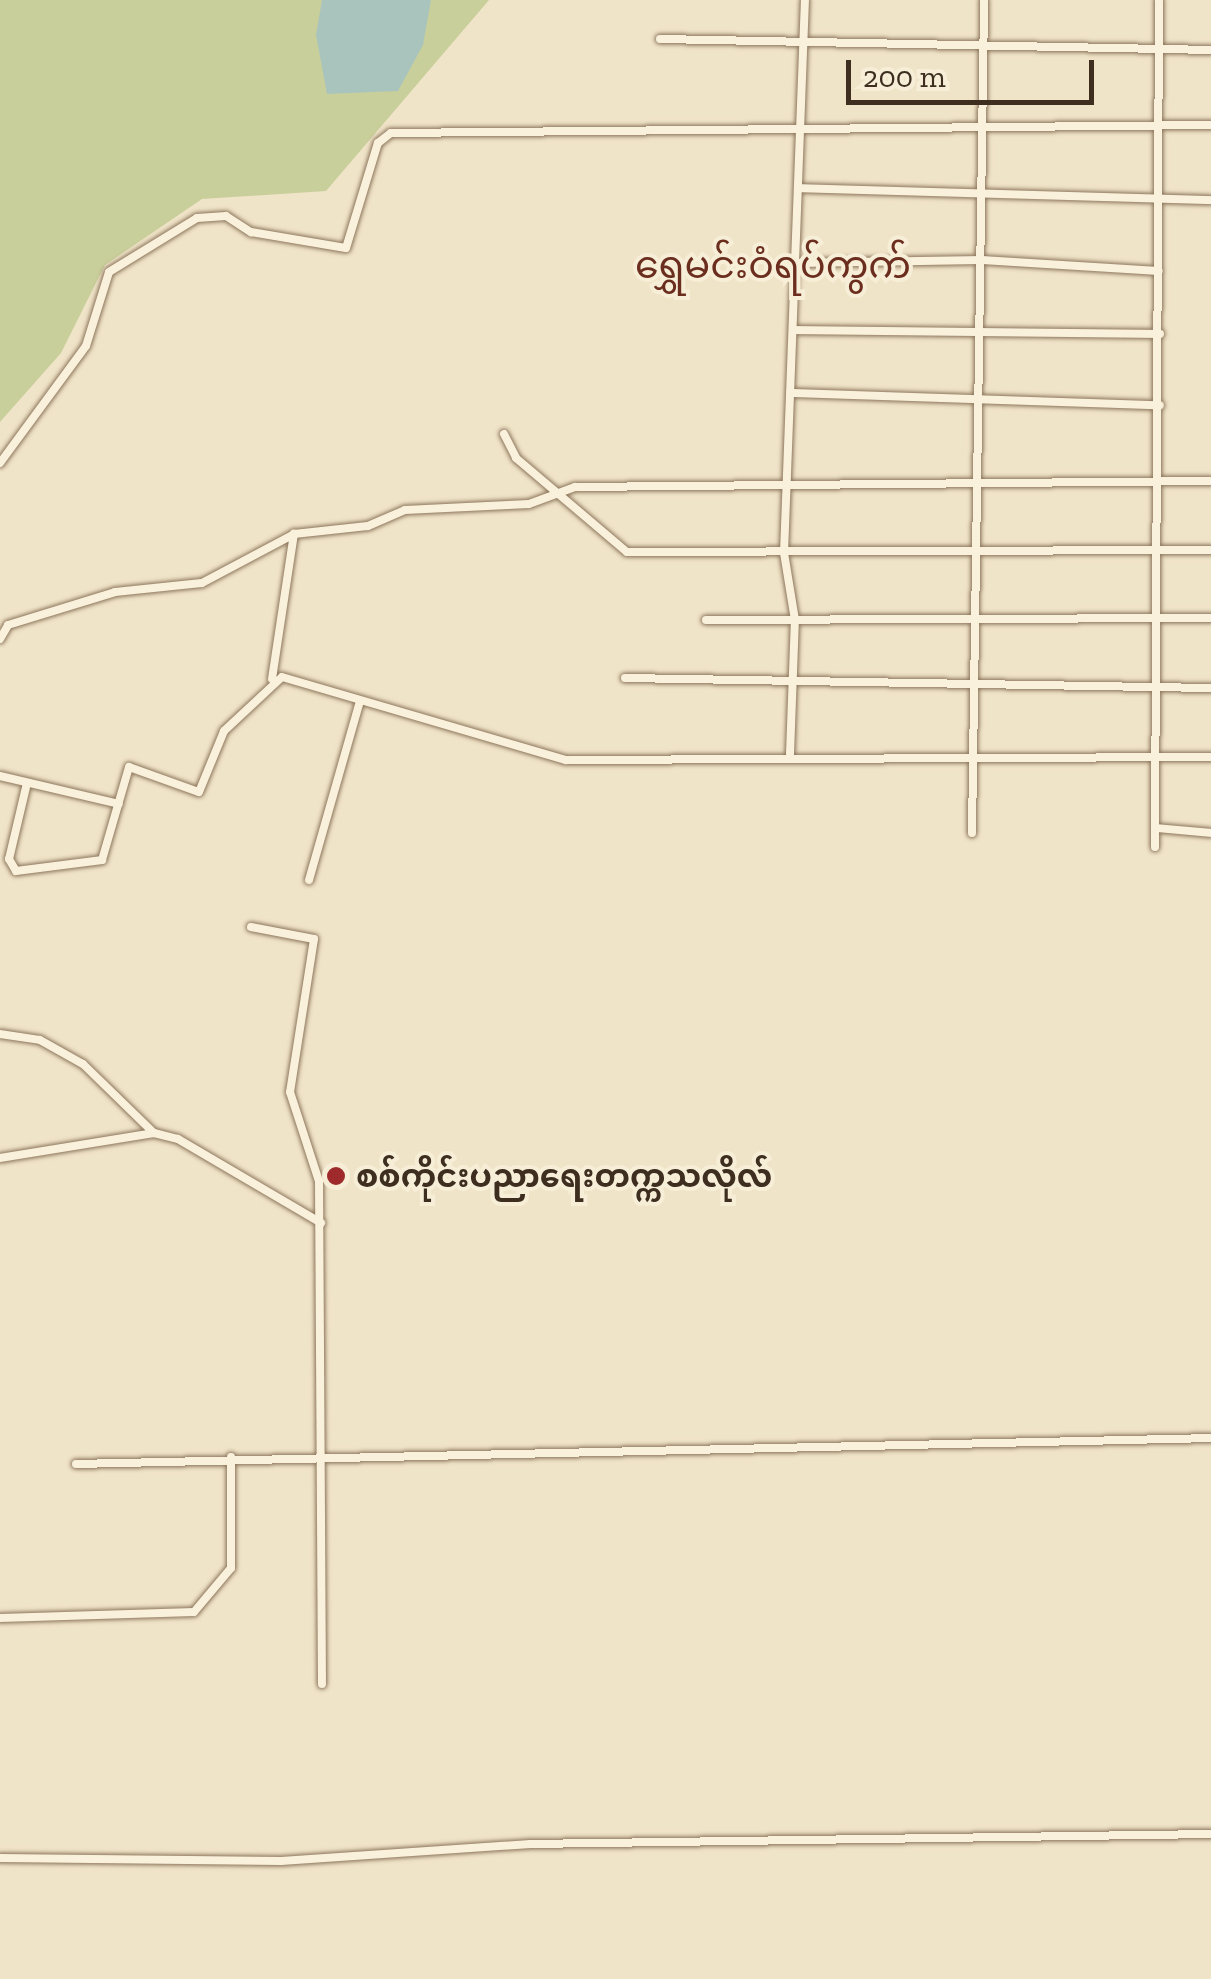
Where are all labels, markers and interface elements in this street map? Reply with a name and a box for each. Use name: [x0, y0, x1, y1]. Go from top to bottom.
scale bar: [851, 40, 1098, 102]
text: 200 m: [863, 59, 946, 95]
district label: ရွှေမင်းဝံရပ်ကွက်: [635, 243, 911, 289]
place label: စစ်ကိုင်းပညာရေးတက္ကသလိုလ်: [356, 1157, 772, 1195]
marker: စစ်ကိုင်းပညာရေးတက္ကသလိုလ်: [325, 1165, 347, 1187]

